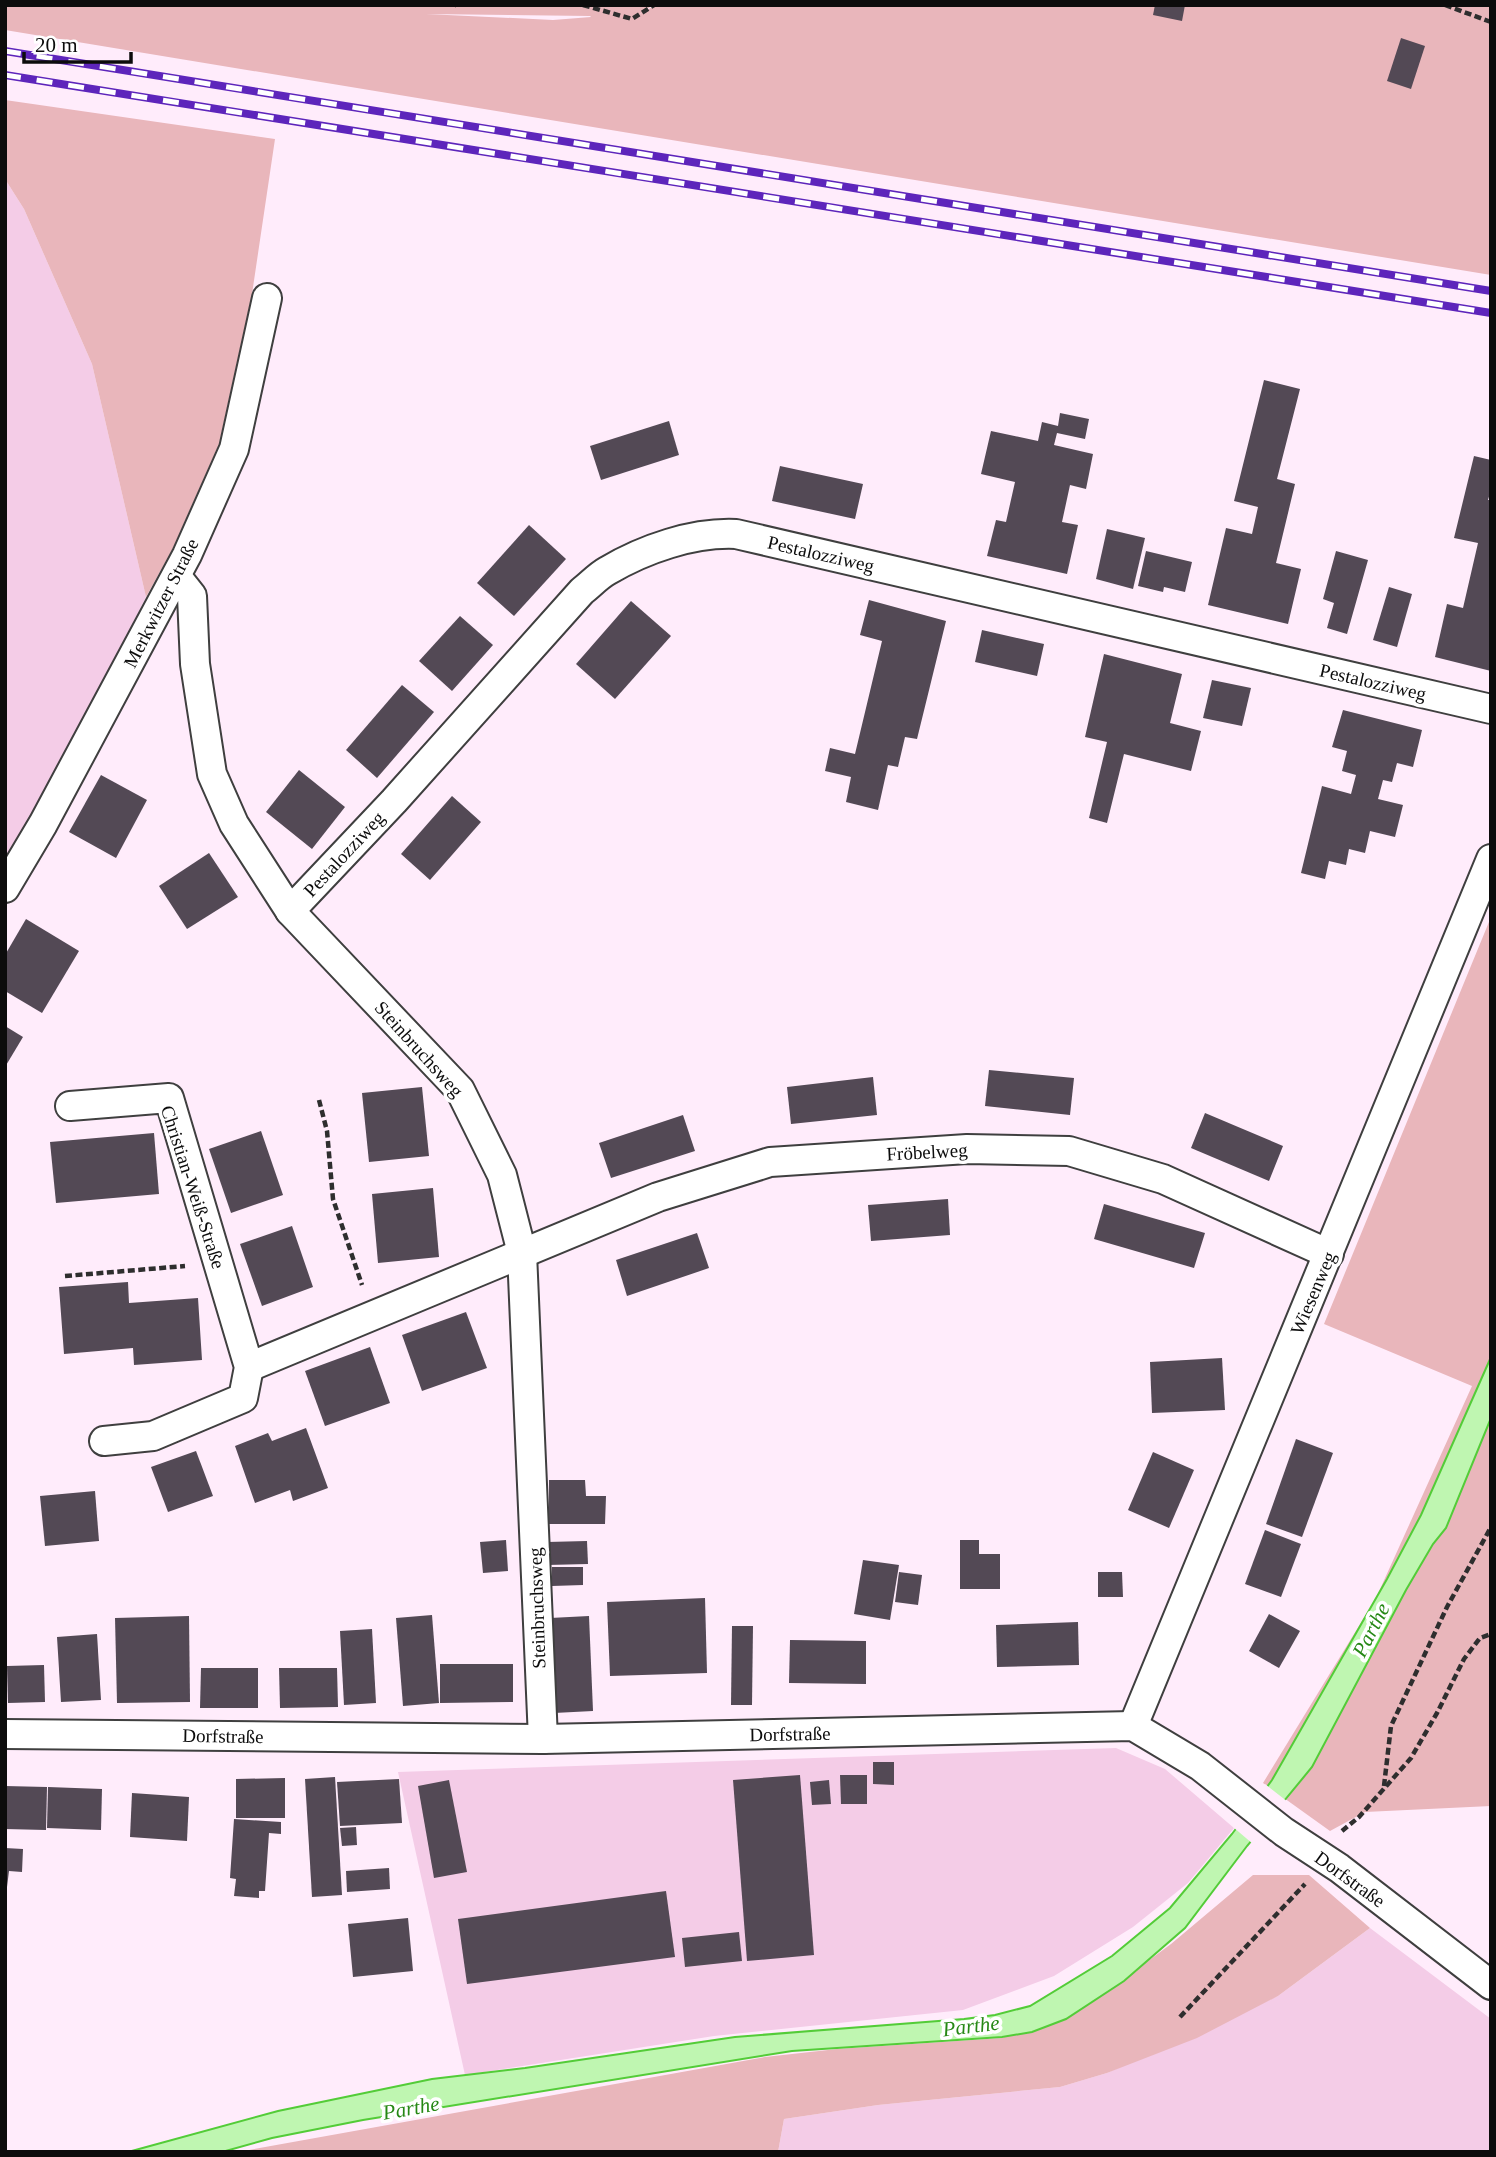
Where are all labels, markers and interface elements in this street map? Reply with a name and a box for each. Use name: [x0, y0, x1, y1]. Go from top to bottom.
scale bar: [24, 21, 131, 65]
text: 20 m: [35, 33, 78, 57]
street label: Pestalozziweg: [766, 532, 877, 577]
street label: Merkwitzer Straße: [119, 535, 203, 671]
street label: Pestalozziweg: [1318, 660, 1429, 705]
street label: Pestalozziweg: [299, 807, 389, 901]
street label: Steinbruchsweg: [371, 997, 468, 1101]
street label: Christian-Weiß-Straße: [157, 1103, 229, 1271]
street label: Fröbelweg: [886, 1139, 969, 1165]
street label: Wiesenweg: [1286, 1248, 1340, 1338]
street label: Steinbruchsweg: [524, 1546, 550, 1669]
water label: Parthe: [1347, 1599, 1395, 1662]
street label: Dorfstraße: [749, 1723, 831, 1745]
street label: Dorfstraße: [182, 1725, 264, 1747]
street label: Dorfstraße: [1311, 1847, 1389, 1911]
water label: Parthe: [940, 2011, 1001, 2042]
water label: Parthe: [380, 2091, 441, 2125]

